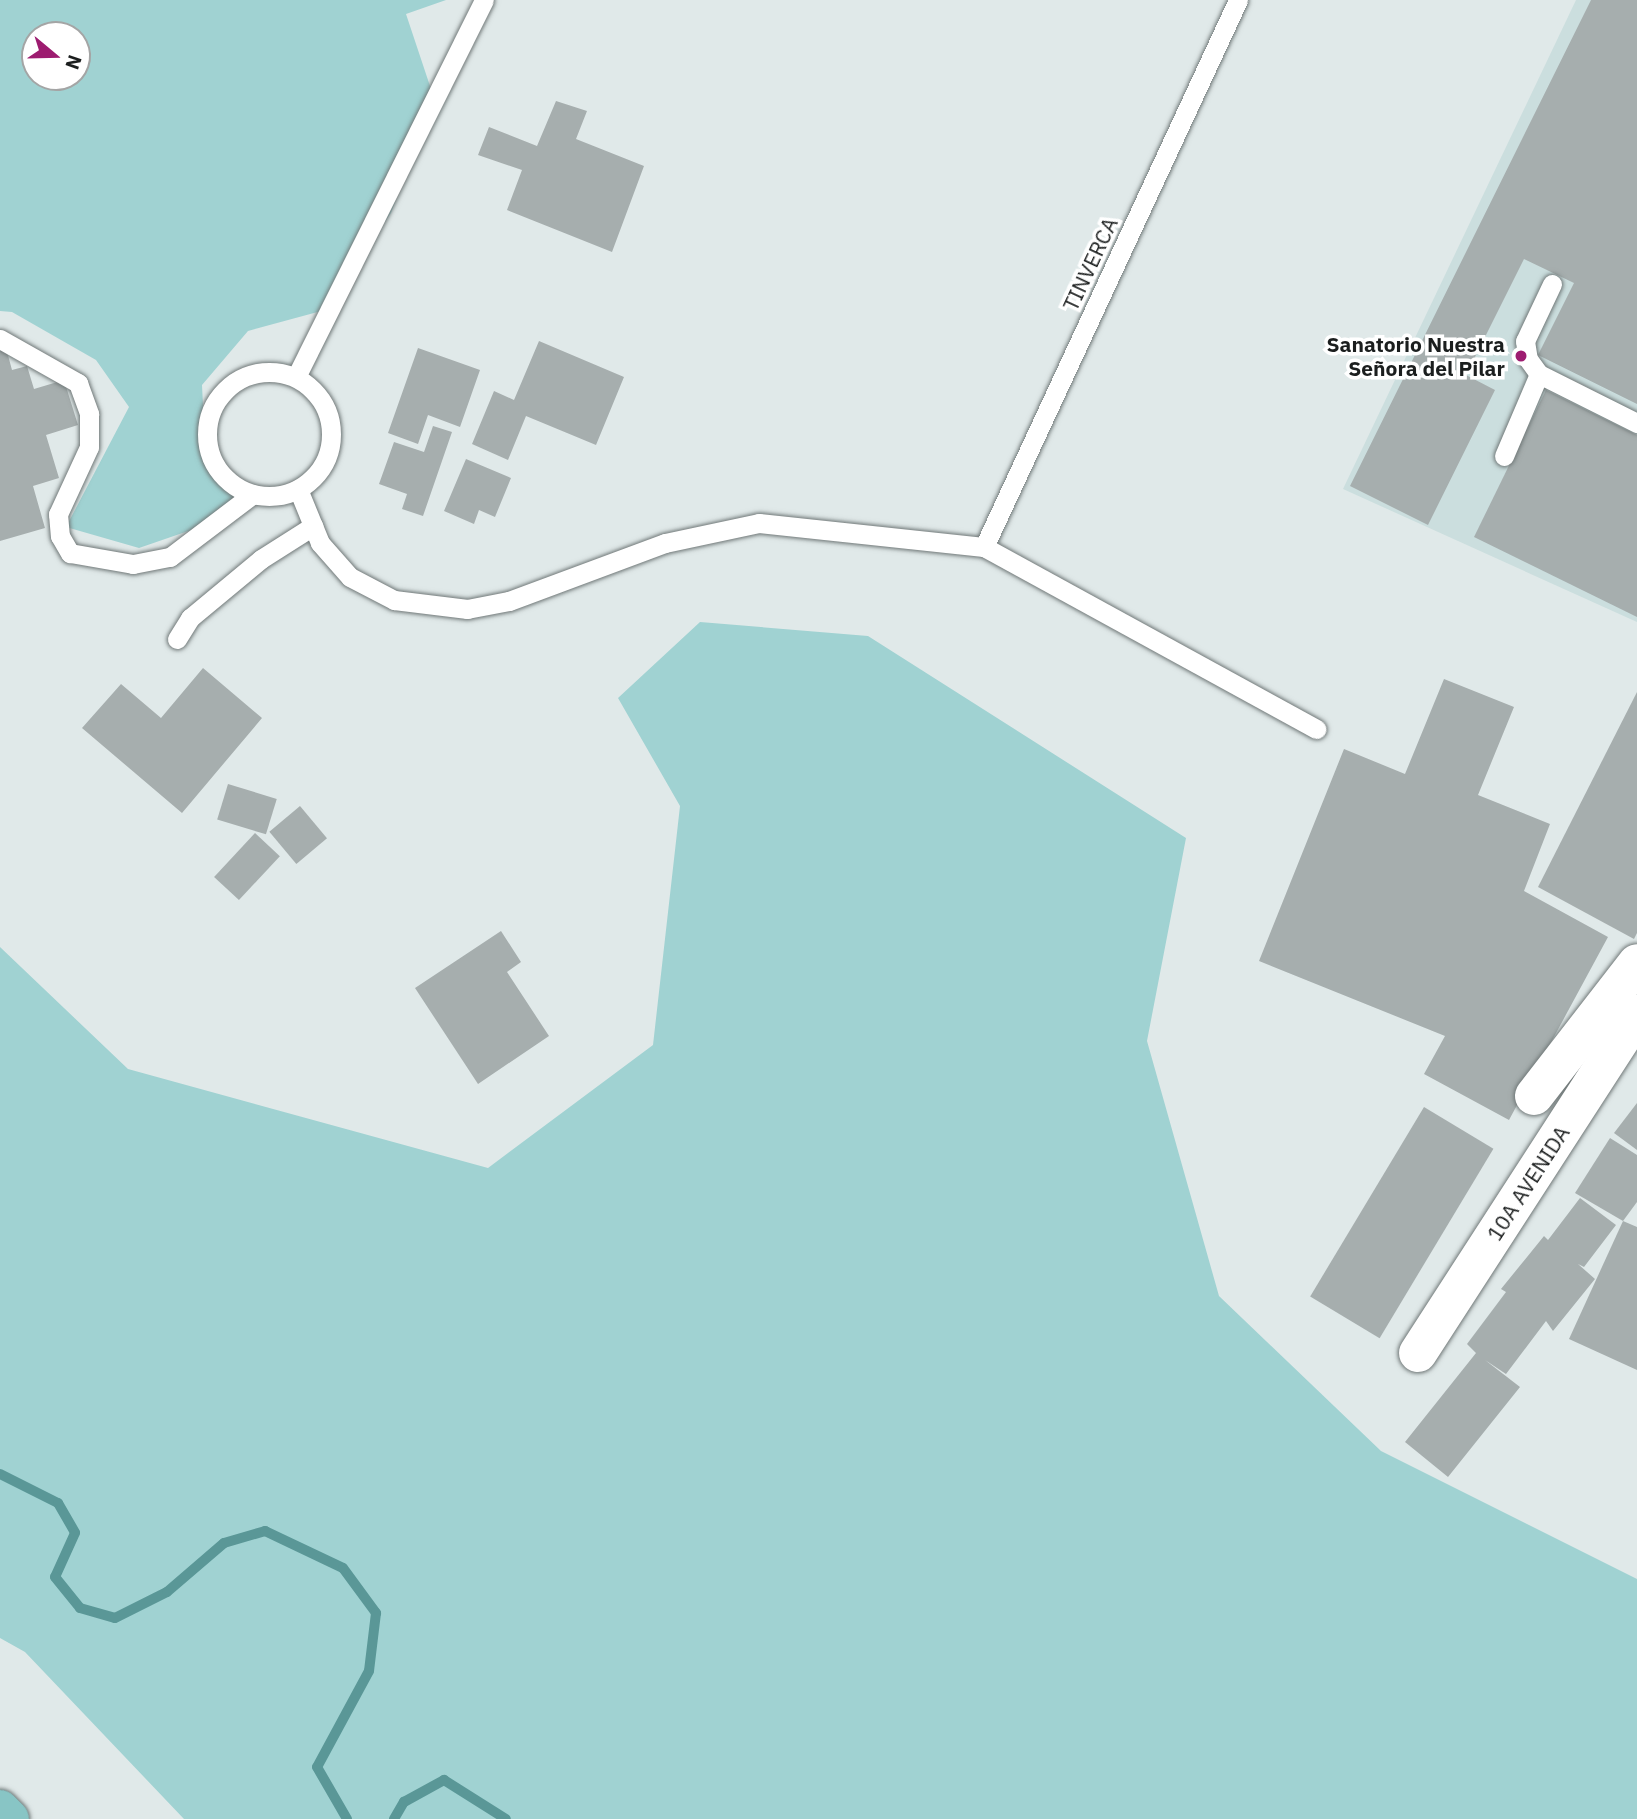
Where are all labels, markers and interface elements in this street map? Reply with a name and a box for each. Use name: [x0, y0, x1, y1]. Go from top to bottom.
north arrow: [21, 21, 91, 91]
text: N: [60, 52, 88, 73]
street label: TINVERCA: [1057, 213, 1123, 315]
place label: Sanatorio Nuestra Señora del Pilar: [1326, 331, 1505, 381]
marker: Sanatorio Nuestra Señora del Pilar: [1511, 346, 1531, 366]
street label: 10A AVENIDA: [1482, 1121, 1574, 1245]

